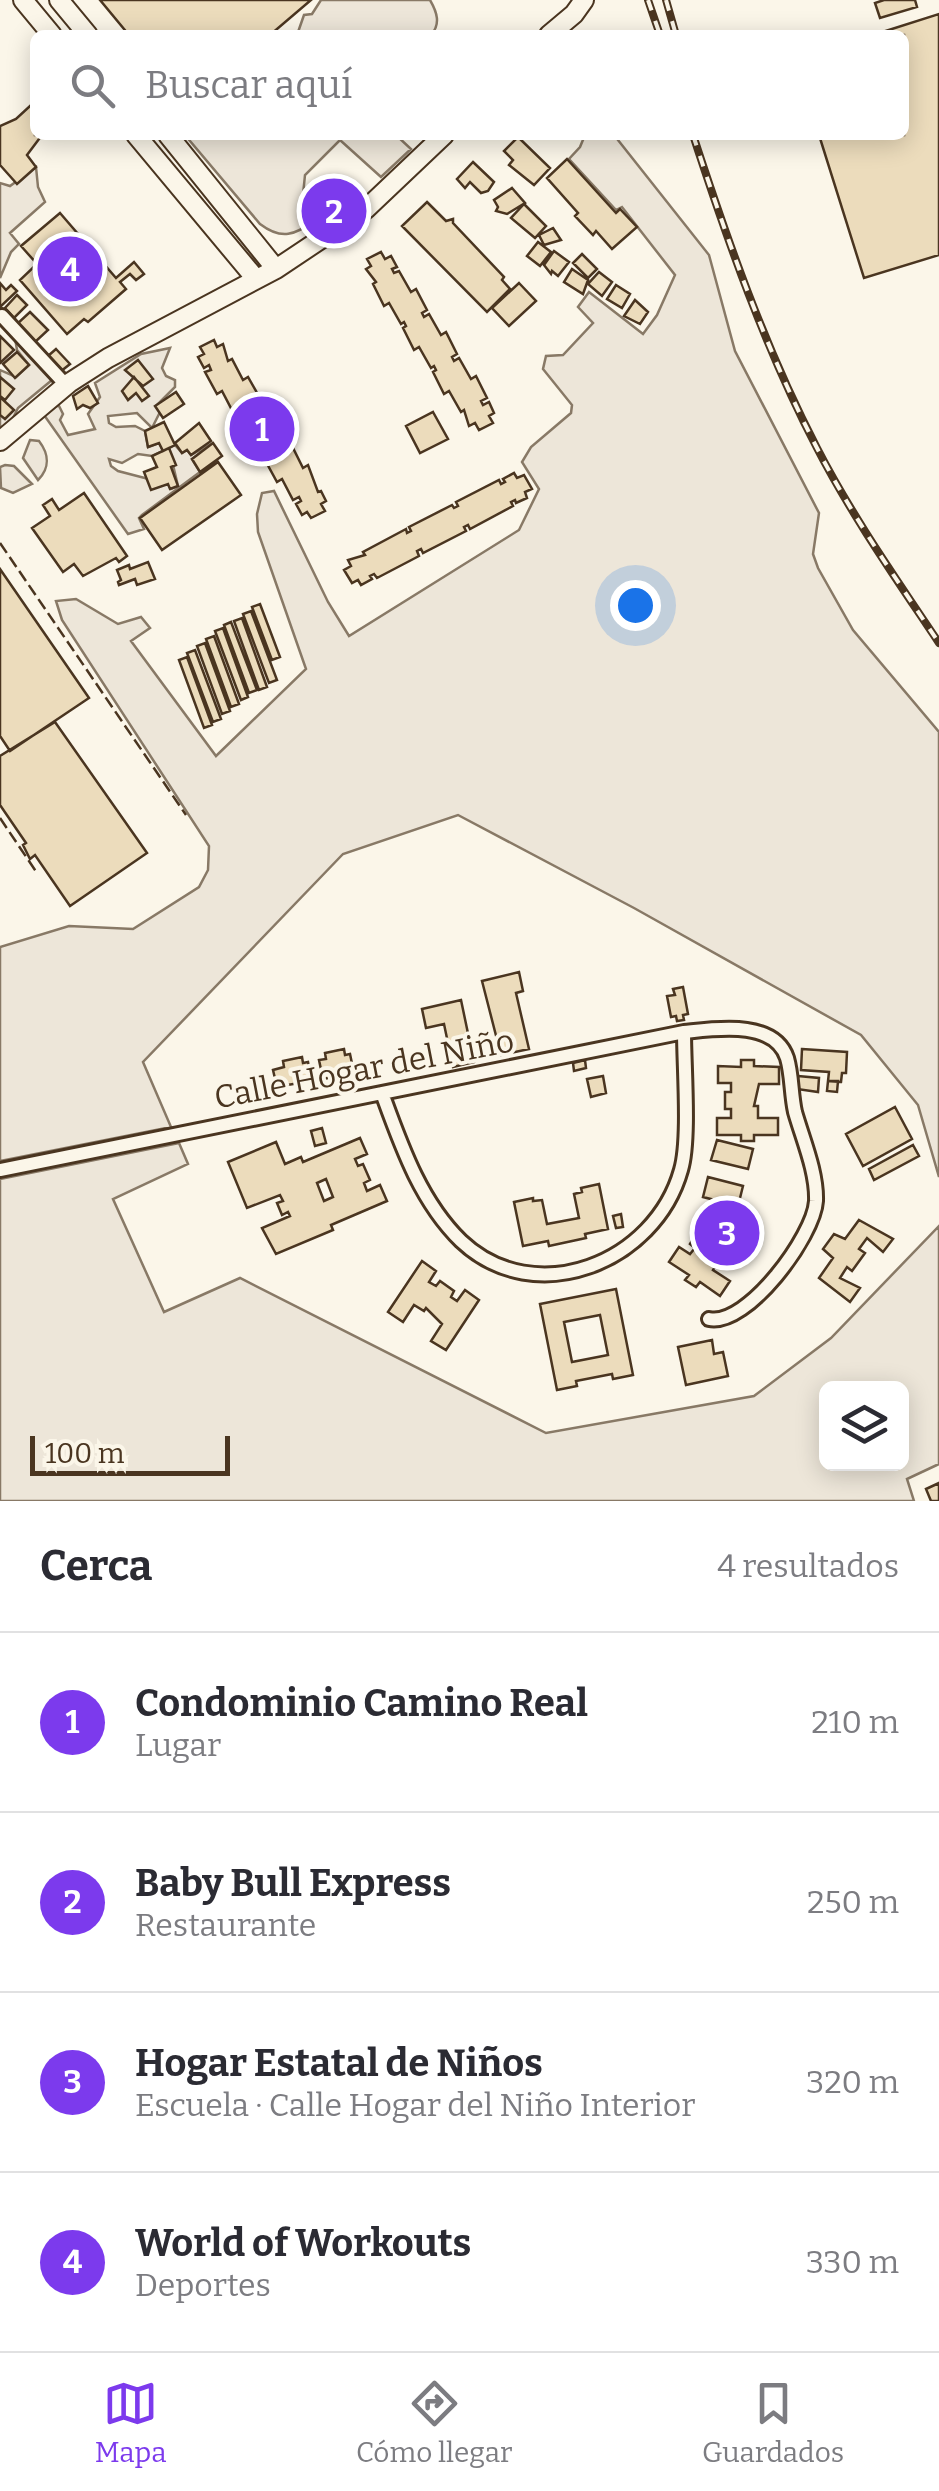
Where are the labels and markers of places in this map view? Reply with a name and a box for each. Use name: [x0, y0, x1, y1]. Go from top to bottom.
pin: 2: [302, 174, 366, 248]
pin: 4: [38, 232, 102, 306]
pin: 1: [230, 392, 294, 466]
pin: 3: [694, 1196, 760, 1270]

